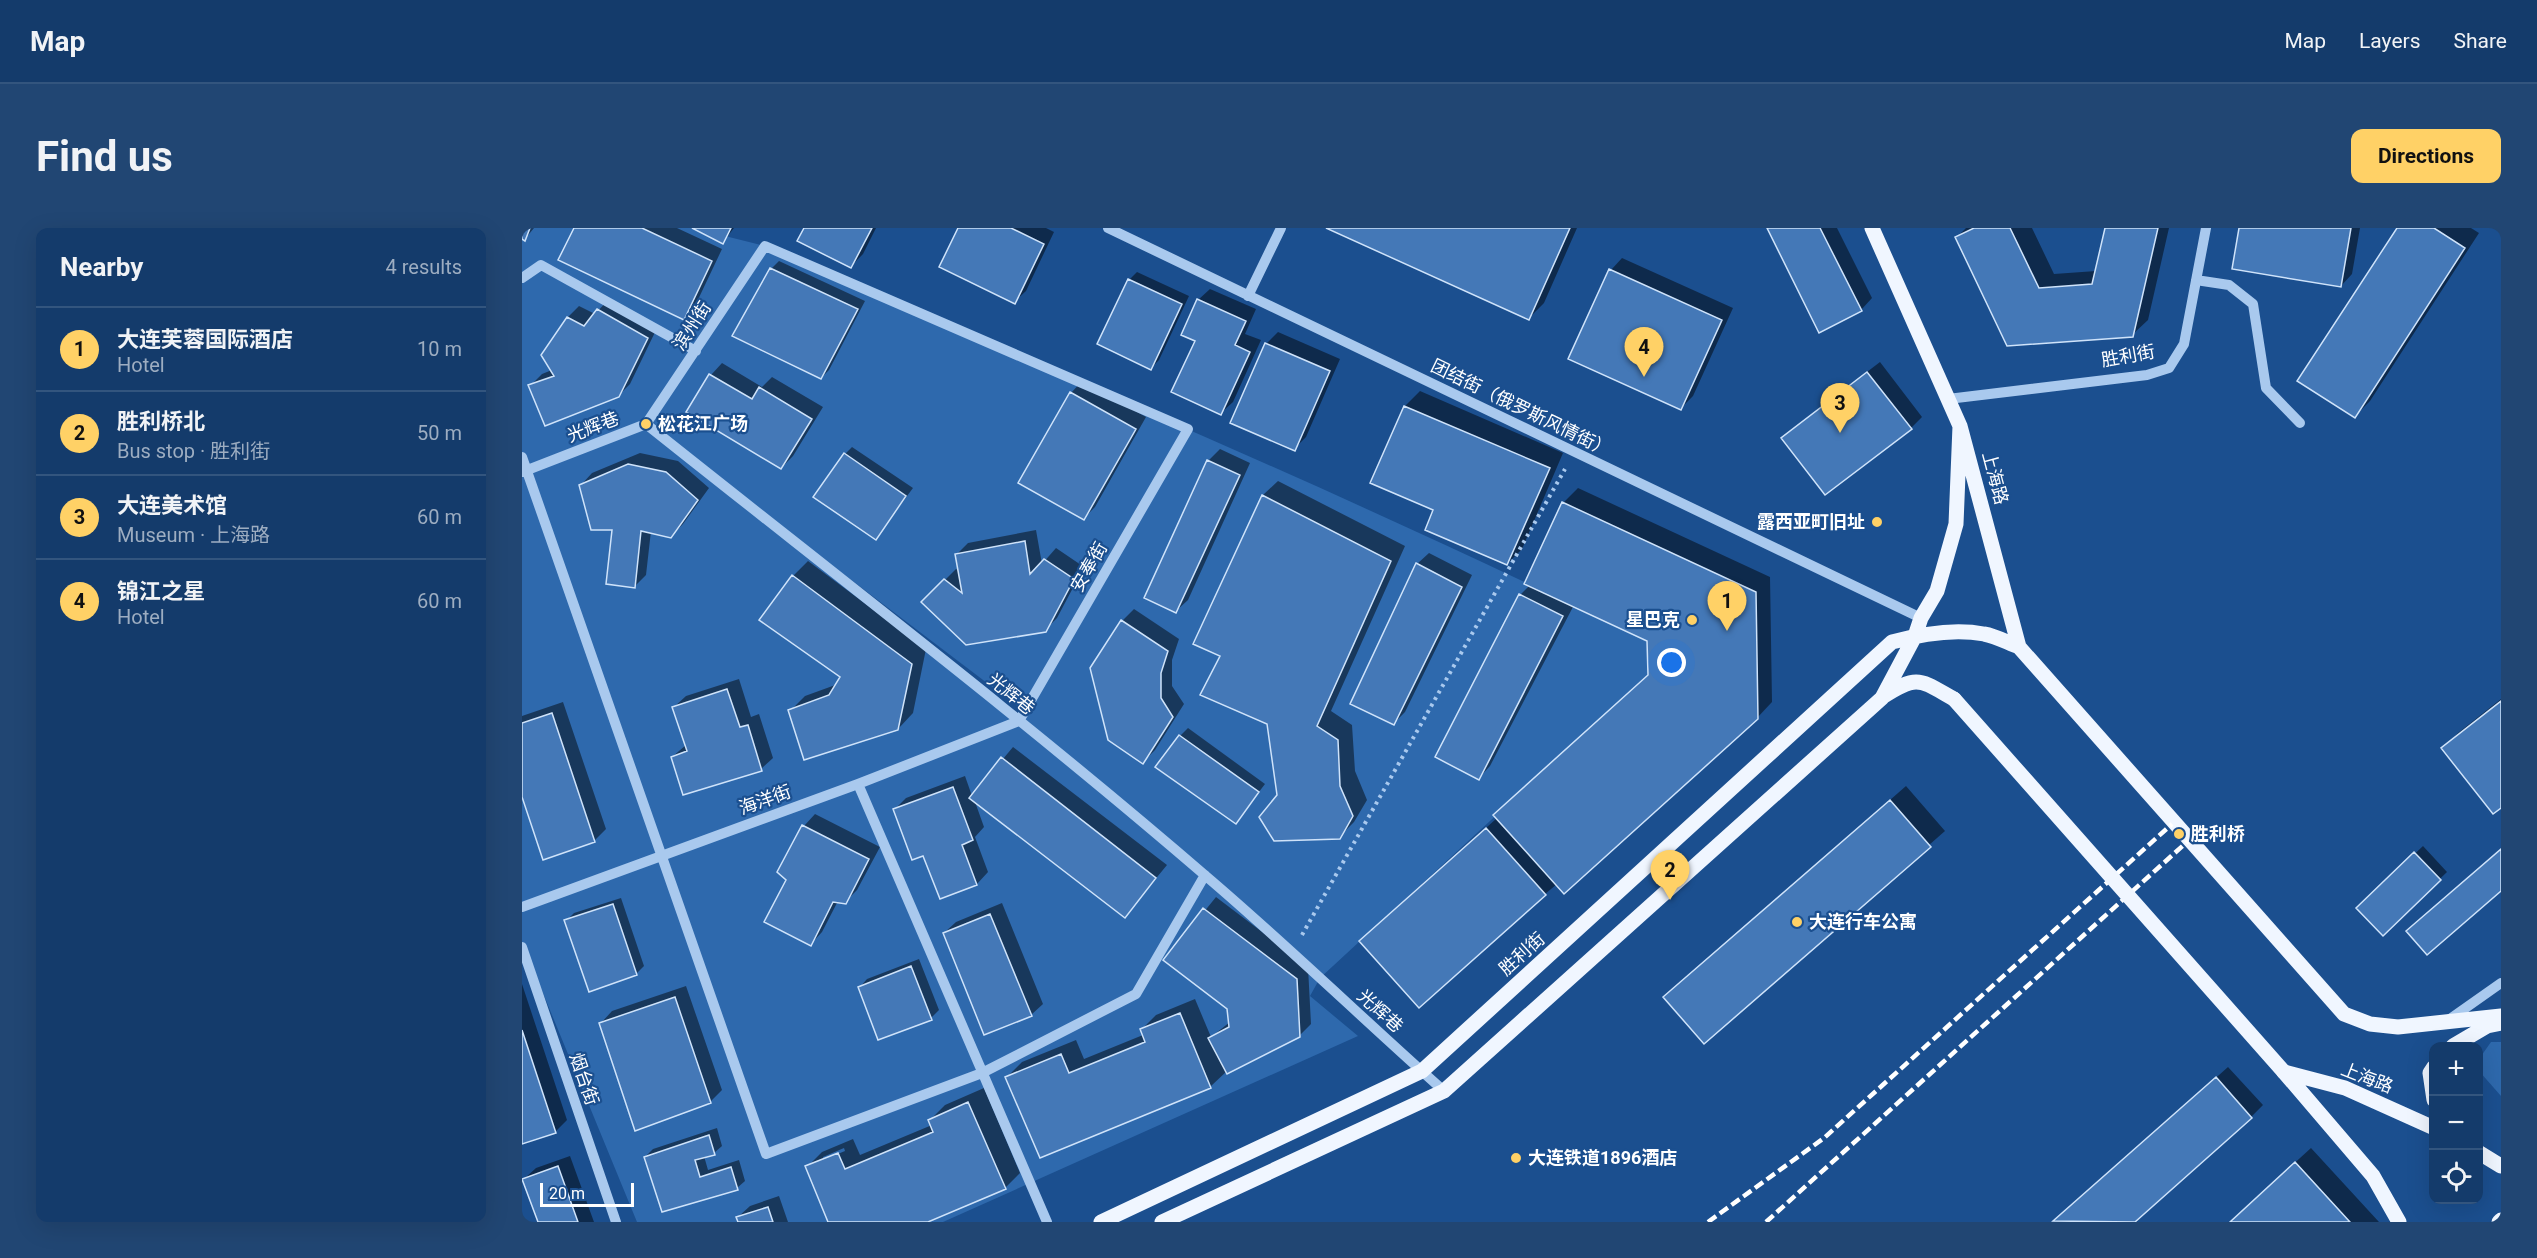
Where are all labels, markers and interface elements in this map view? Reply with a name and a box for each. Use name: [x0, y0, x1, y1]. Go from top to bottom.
text: Map: [30, 25, 85, 58]
text: Map: [2284, 29, 2326, 53]
text: Layers: [2359, 29, 2420, 53]
text: Share: [2453, 29, 2507, 53]
button: Directions: [2351, 129, 2501, 183]
text: Find us: [36, 132, 173, 181]
text: Nearby: [60, 252, 143, 282]
text: 4 results: [386, 255, 462, 279]
street label: 滨州街: [668, 297, 715, 354]
text: 大连芙蓉国际酒店: [117, 327, 293, 352]
pin: 4: [1624, 328, 1664, 377]
text: 1: [74, 337, 85, 361]
text: 10 m: [417, 337, 462, 361]
street label: 胜利街: [2100, 340, 2156, 371]
text: Hotel: [117, 353, 165, 377]
street label: 团结街（俄罗斯风情街）: [1428, 355, 1615, 460]
pin: 3: [1820, 384, 1860, 433]
street label: 光辉巷: [564, 407, 622, 446]
text: 胜利桥北: [117, 409, 205, 434]
place label: 松花江广场: [658, 413, 748, 434]
marker: 松花江广场: [639, 417, 653, 431]
text: 2: [74, 421, 85, 445]
text: 50 m: [417, 421, 462, 445]
text: Bus stop · 胜利街: [117, 439, 270, 463]
street label: 上海路: [1978, 449, 2013, 507]
text: 大连美术馆: [117, 493, 227, 518]
text: 3: [74, 505, 85, 529]
text: 60 m: [417, 505, 462, 529]
place label: 露西亚町旧址: [1757, 511, 1865, 532]
marker: 露西亚町旧址: [1870, 515, 1884, 529]
text: Museum · 上海路: [117, 523, 270, 547]
street label: 安奉街: [1066, 538, 1111, 595]
text: 锦江之星: [117, 579, 205, 604]
pin: 1: [1708, 582, 1746, 631]
text: 4: [74, 589, 85, 613]
text: 60 m: [417, 589, 462, 613]
text: Hotel: [117, 605, 165, 629]
place label: 星巴克: [1626, 609, 1680, 630]
marker: 星巴克: [1685, 613, 1699, 627]
your location: [1657, 648, 1686, 677]
street label: 光辉巷: [984, 668, 1039, 719]
street label: 海洋街: [736, 780, 794, 819]
place label: 胜利桥: [2191, 823, 2245, 844]
marker: 胜利桥: [2172, 827, 2186, 841]
pin: 2: [1650, 850, 1690, 900]
place label: 大连行车公寓: [1809, 911, 1917, 932]
marker: 大连行车公寓: [1790, 915, 1804, 929]
street label: 胜利街: [1495, 928, 1549, 979]
street label: 光辉巷: [1353, 985, 1407, 1036]
map controls: [2429, 1042, 2483, 1204]
button: +: [2429, 1042, 2483, 1096]
street label: 烟台街: [566, 1050, 603, 1108]
street label: 上海路: [2338, 1058, 2396, 1097]
button: −: [2429, 1096, 2483, 1150]
place label: 大连铁道1896酒店: [1528, 1147, 1677, 1168]
button: locate: [2429, 1150, 2483, 1204]
marker: 大连铁道1896酒店: [1509, 1151, 1523, 1165]
scale bar: [540, 1180, 634, 1208]
text: 20 m: [549, 1184, 585, 1203]

